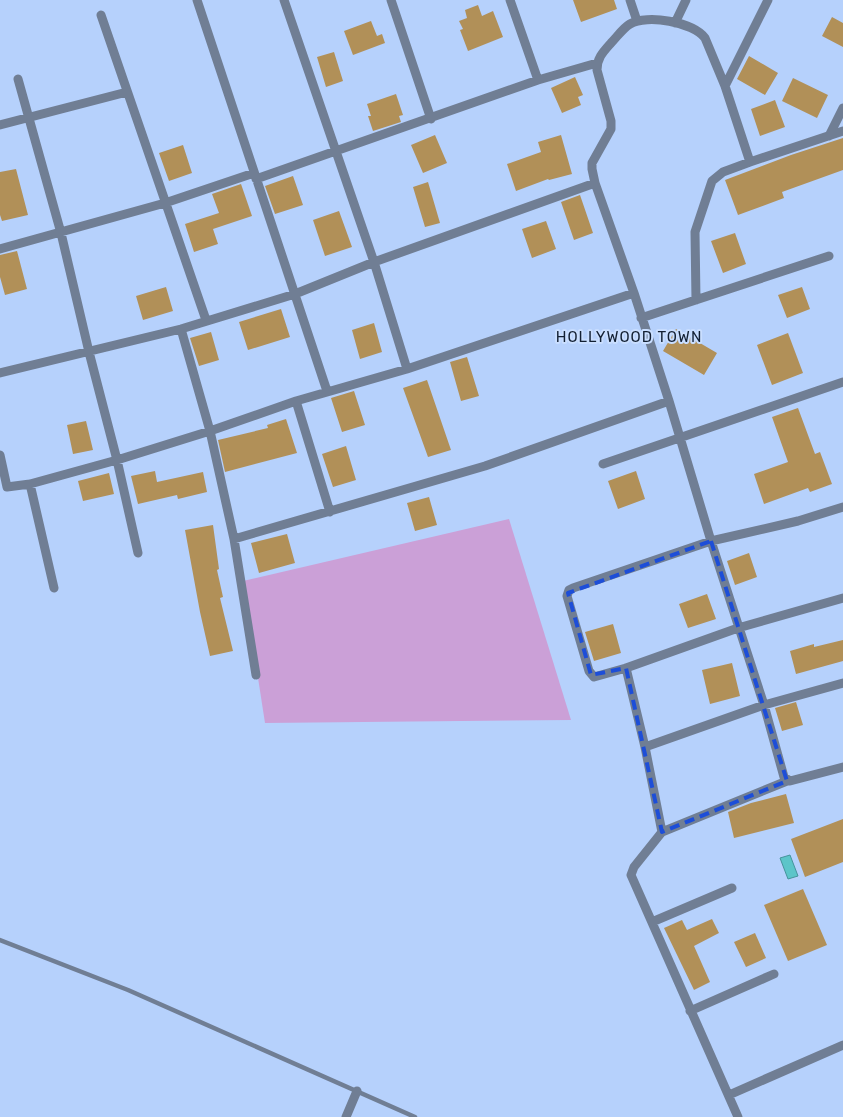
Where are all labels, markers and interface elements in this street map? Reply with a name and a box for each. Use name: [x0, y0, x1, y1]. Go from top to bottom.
district label: HOLLYWOOD TOWN: [556, 328, 702, 346]

